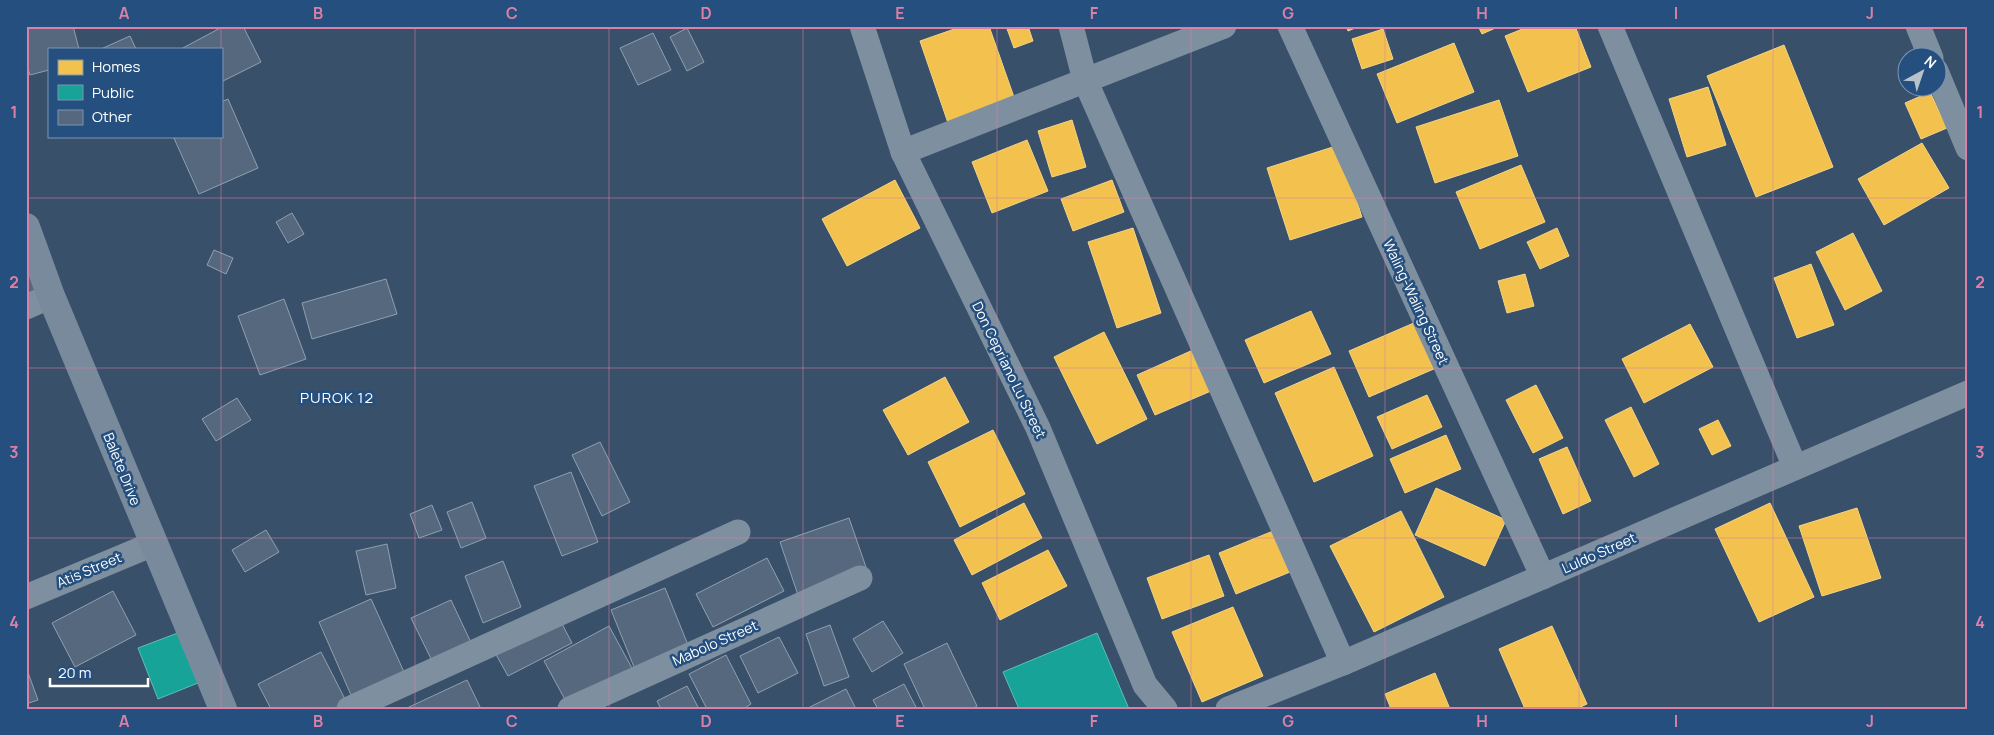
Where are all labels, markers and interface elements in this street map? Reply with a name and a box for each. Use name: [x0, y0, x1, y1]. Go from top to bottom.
text: A: [119, 2, 130, 24]
text: B: [313, 2, 323, 24]
text: C: [506, 2, 518, 24]
text: D: [700, 2, 712, 24]
text: E: [895, 2, 905, 24]
text: F: [1090, 2, 1099, 24]
text: G: [1282, 2, 1294, 24]
text: H: [1476, 2, 1488, 24]
text: I: [1674, 2, 1678, 24]
text: J: [1866, 2, 1874, 24]
legend: [48, 48, 222, 138]
north arrow: [1896, 48, 1946, 98]
text: N: [1921, 51, 1941, 72]
text: Homes: [92, 56, 141, 77]
text: Public: [92, 82, 134, 103]
text: 1: [10, 101, 18, 123]
text: 1: [1976, 101, 1984, 123]
text: Other: [92, 106, 133, 127]
street label: Waling-Waling Street: [1379, 236, 1454, 368]
text: 2: [9, 271, 19, 293]
text: 2: [1975, 271, 1985, 293]
street label: Don Cepriano Lu Street: [968, 298, 1051, 442]
district label: PUROK 12: [300, 387, 374, 408]
street label: Balete Drive: [99, 430, 146, 508]
text: 3: [9, 441, 19, 463]
text: 3: [1975, 441, 1985, 463]
street label: Luldo Street: [1559, 528, 1639, 577]
street label: Atis Street: [53, 547, 125, 592]
text: 4: [9, 611, 19, 633]
text: 4: [1975, 611, 1985, 633]
street label: Mabolo Street: [669, 615, 761, 670]
scale bar: [50, 655, 148, 687]
text: 20 m: [58, 662, 91, 683]
text: A: [119, 710, 130, 732]
text: B: [313, 710, 323, 732]
text: C: [506, 710, 518, 732]
text: D: [700, 710, 712, 732]
text: E: [895, 710, 905, 732]
text: F: [1090, 710, 1099, 732]
text: G: [1282, 710, 1294, 732]
text: H: [1476, 710, 1488, 732]
text: I: [1674, 710, 1678, 732]
text: J: [1866, 710, 1874, 732]

